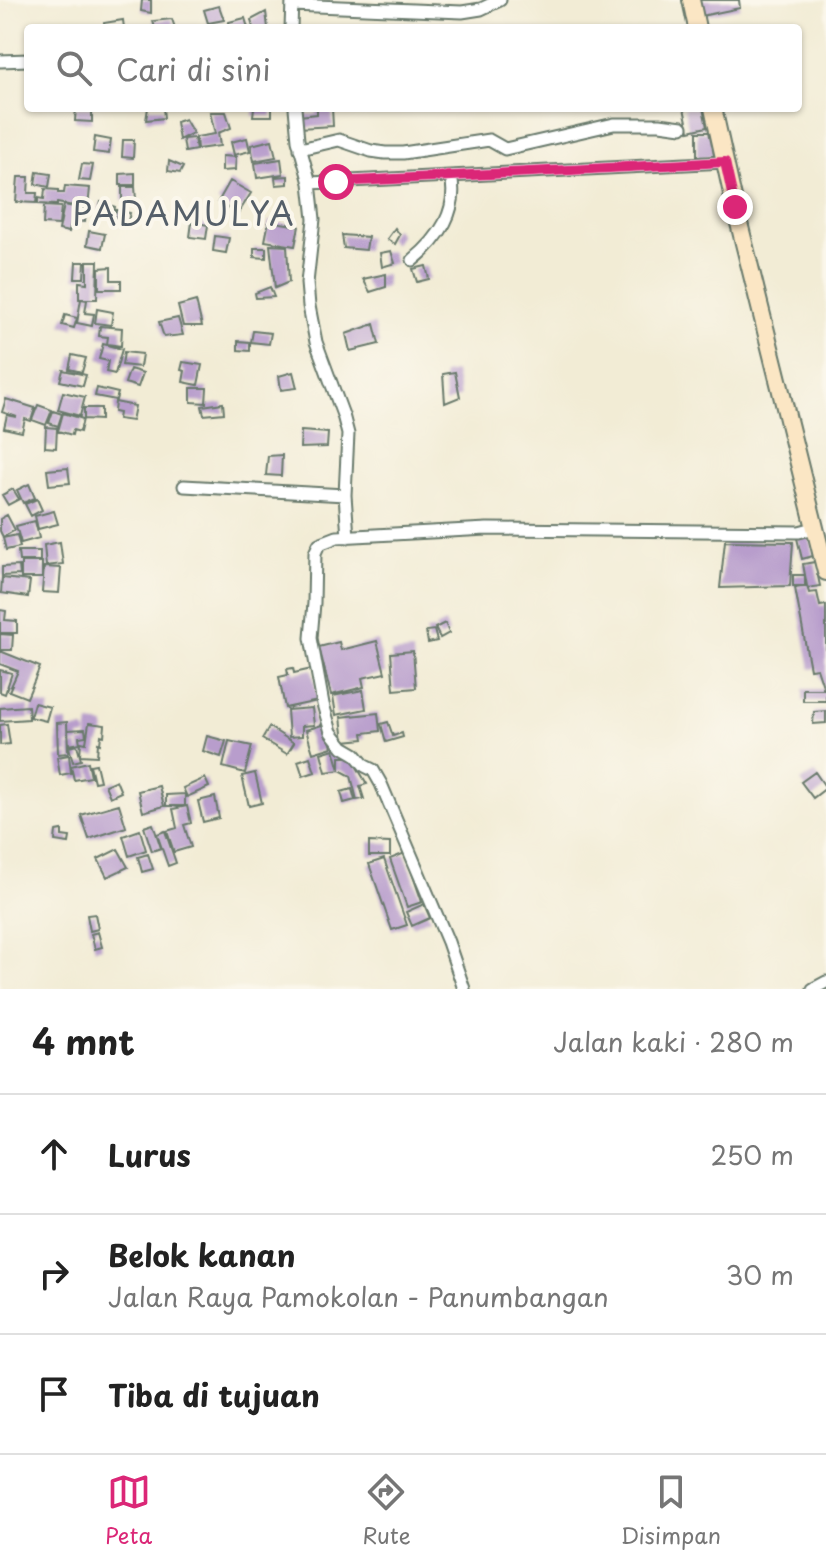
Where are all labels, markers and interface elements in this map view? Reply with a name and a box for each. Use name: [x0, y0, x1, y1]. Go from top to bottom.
search box: [24, 24, 802, 112]
icon: search: [52, 46, 96, 90]
text: Cari di sini: [116, 46, 271, 91]
route start: [318, 164, 354, 200]
district label: PADAMULYA: [72, 189, 296, 237]
route end: [717, 189, 753, 225]
text: 4 mnt: [32, 1015, 135, 1067]
text: Jalan kaki · 280 m: [553, 1022, 794, 1061]
icon: ahead: [32, 1132, 76, 1176]
text: Lurus: [108, 1132, 191, 1177]
text: 250 m: [710, 1135, 794, 1174]
text: Belok kanan: [108, 1232, 295, 1277]
icon: right: [32, 1252, 76, 1296]
text: 30 m: [726, 1255, 794, 1294]
text: Jalan Raya Pamokolan - Panumbangan: [108, 1277, 609, 1316]
icon: arrive: [32, 1372, 76, 1416]
text: Tiba di tujuan: [108, 1372, 320, 1417]
tab: Peta: [105, 1470, 152, 1551]
tab: Rute: [362, 1470, 411, 1551]
tab: Disimpan: [621, 1470, 721, 1551]

